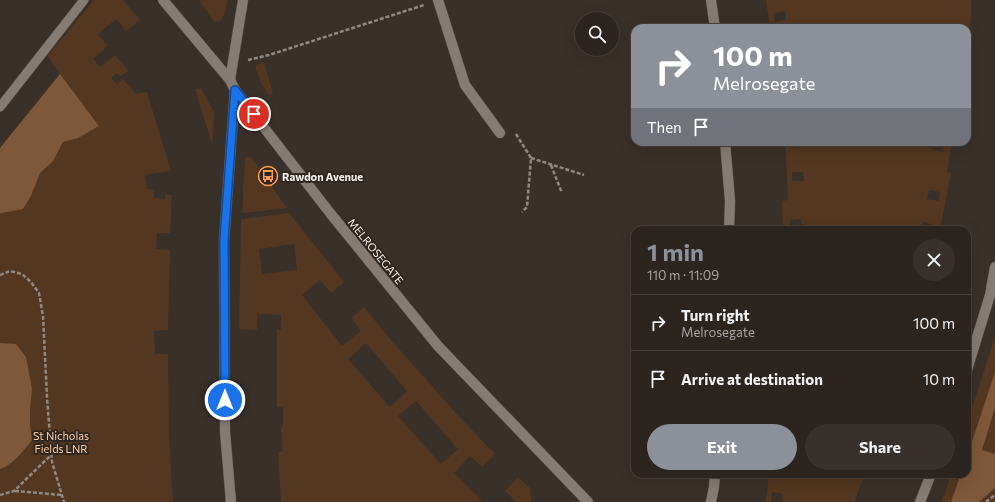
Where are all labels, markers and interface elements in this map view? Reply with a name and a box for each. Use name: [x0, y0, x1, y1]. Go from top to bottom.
map controls: [575, 12, 619, 56]
button: search: [575, 12, 619, 56]
text: 100 m: [713, 38, 793, 72]
icon: right: [647, 40, 699, 92]
text: Melrosegate: [713, 72, 815, 94]
pin: [237, 97, 271, 131]
icon: arrive: [243, 103, 265, 125]
icon: arrive: [690, 116, 712, 138]
text: Then: [647, 118, 682, 136]
bus stop icon: Rawdon Avenue: [257, 165, 279, 187]
place label: Rawdon Avenue: [282, 170, 363, 183]
street label: MELROSEGATE: [346, 216, 406, 286]
text: 1 min: [647, 237, 704, 266]
button: close: [913, 239, 955, 281]
text: 110 m · 11:09: [647, 267, 719, 283]
text: Turn right: [681, 306, 750, 324]
icon: right: [647, 312, 669, 334]
text: 100 m: [913, 314, 955, 332]
text: Melrosegate: [681, 324, 755, 340]
icon: arrive: [647, 368, 669, 390]
text: Arrive at destination: [681, 370, 823, 388]
text: 10 m: [923, 370, 955, 388]
position arrow: [204, 379, 246, 421]
button: Exit: [647, 424, 797, 470]
button: Share: [805, 424, 955, 470]
park label: St Nicholas Fields LNR: [33, 429, 89, 455]

